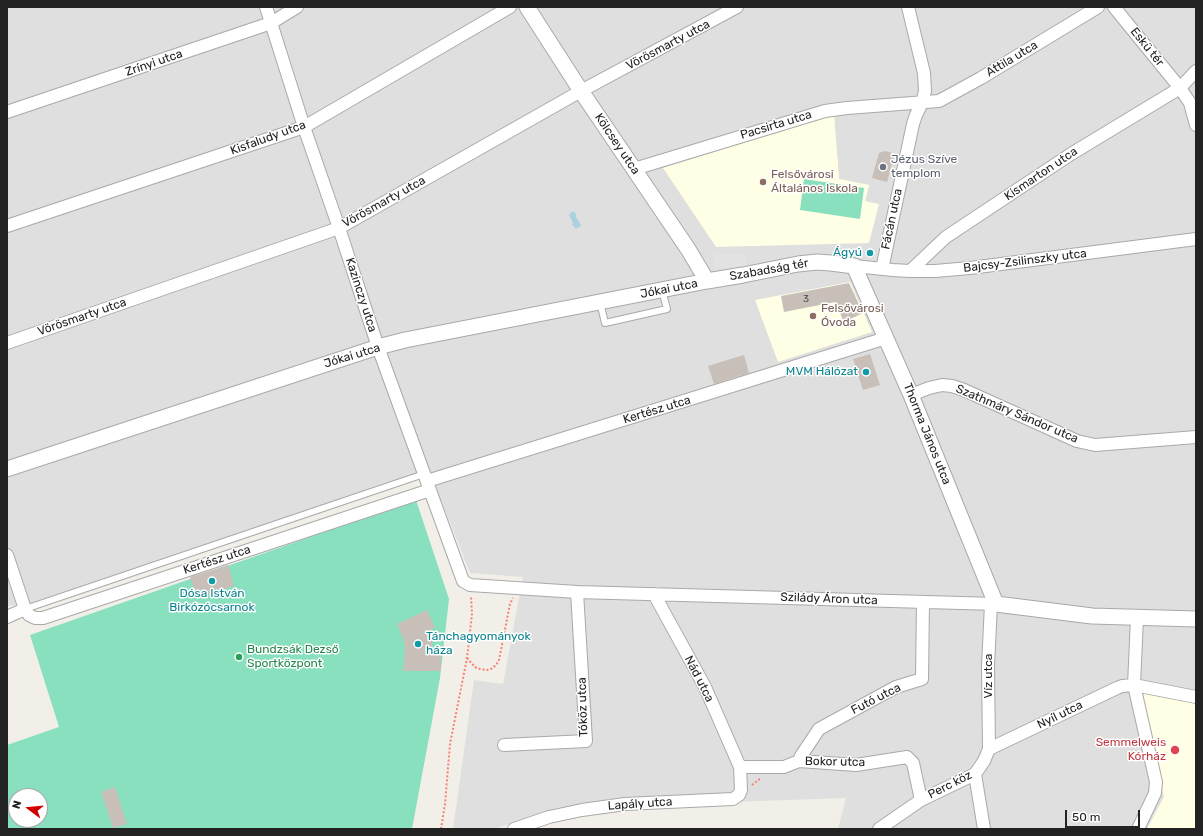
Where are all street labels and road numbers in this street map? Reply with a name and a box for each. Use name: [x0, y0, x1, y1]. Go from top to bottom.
street label: Vörösmarty utca: [624, 17, 712, 73]
street label: Eskü tér: [1127, 25, 1167, 69]
street label: Attila utca: [984, 38, 1040, 80]
street label: Zrínyi utca: [124, 47, 184, 79]
street label: Pacsirta utca: [739, 107, 813, 143]
street label: Kölcsey utca: [591, 111, 643, 177]
street label: Kisfaludy utca: [228, 118, 308, 158]
street label: Kismarton utca: [1002, 144, 1080, 204]
street label: Vörösmarty utca: [340, 173, 428, 231]
street label: Fácán utca: [879, 187, 905, 251]
street label: Bajcsy-Zsilinszky utca: [962, 246, 1088, 276]
street label: Kazinczy utca: [342, 256, 380, 334]
street label: Szabadság tér: [728, 256, 810, 284]
street label: Jókai utca: [639, 276, 699, 302]
street label: Vörösmarty utca: [36, 295, 128, 339]
street label: Jókai utca: [322, 341, 382, 371]
street label: Thorma János utca: [900, 381, 954, 487]
street label: Szathmáry Sándor utca: [954, 382, 1080, 446]
street label: Kertész utca: [621, 393, 693, 427]
street label: Kertész utca: [182, 542, 252, 578]
street label: Szilády Áron utca: [780, 590, 878, 608]
street label: Nád utca: [681, 653, 717, 705]
street label: Víz utca: [982, 654, 996, 698]
street label: Tóköz utca: [575, 677, 591, 737]
street label: Futó utca: [849, 680, 903, 718]
street label: Nyíl utca: [1035, 698, 1085, 732]
street label: Bokor utca: [805, 754, 865, 770]
street label: Perc köz: [926, 768, 974, 802]
street label: Lapály utca: [607, 795, 673, 813]

